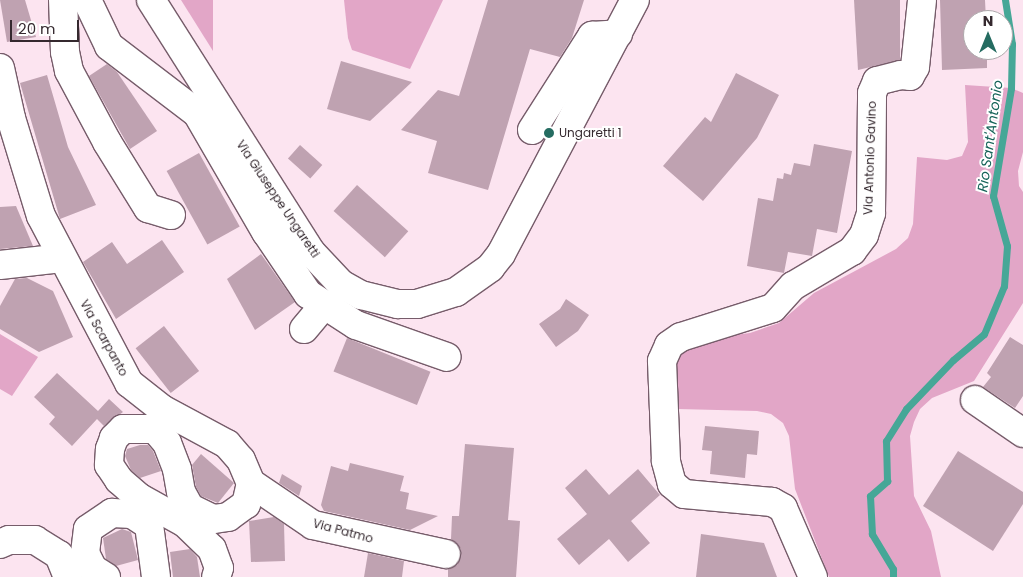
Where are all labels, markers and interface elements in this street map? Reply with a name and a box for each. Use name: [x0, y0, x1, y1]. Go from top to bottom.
scale bar: [12, 10, 81, 42]
north arrow: [963, 10, 1013, 60]
text: N: [983, 11, 993, 31]
text: 20 m: [18, 18, 56, 39]
water label: Rio Sant'Antonio: [974, 79, 1006, 193]
street label: Via Antonio Gavino: [861, 101, 879, 215]
place label: Ungaretti 1: [559, 126, 622, 140]
marker: Ungaretti 1: [543, 127, 555, 139]
street label: Via Giuseppe Ungaretti: [233, 138, 323, 260]
street label: Via Scarpanto: [77, 297, 131, 379]
street label: Via Patmo: [311, 516, 375, 546]

